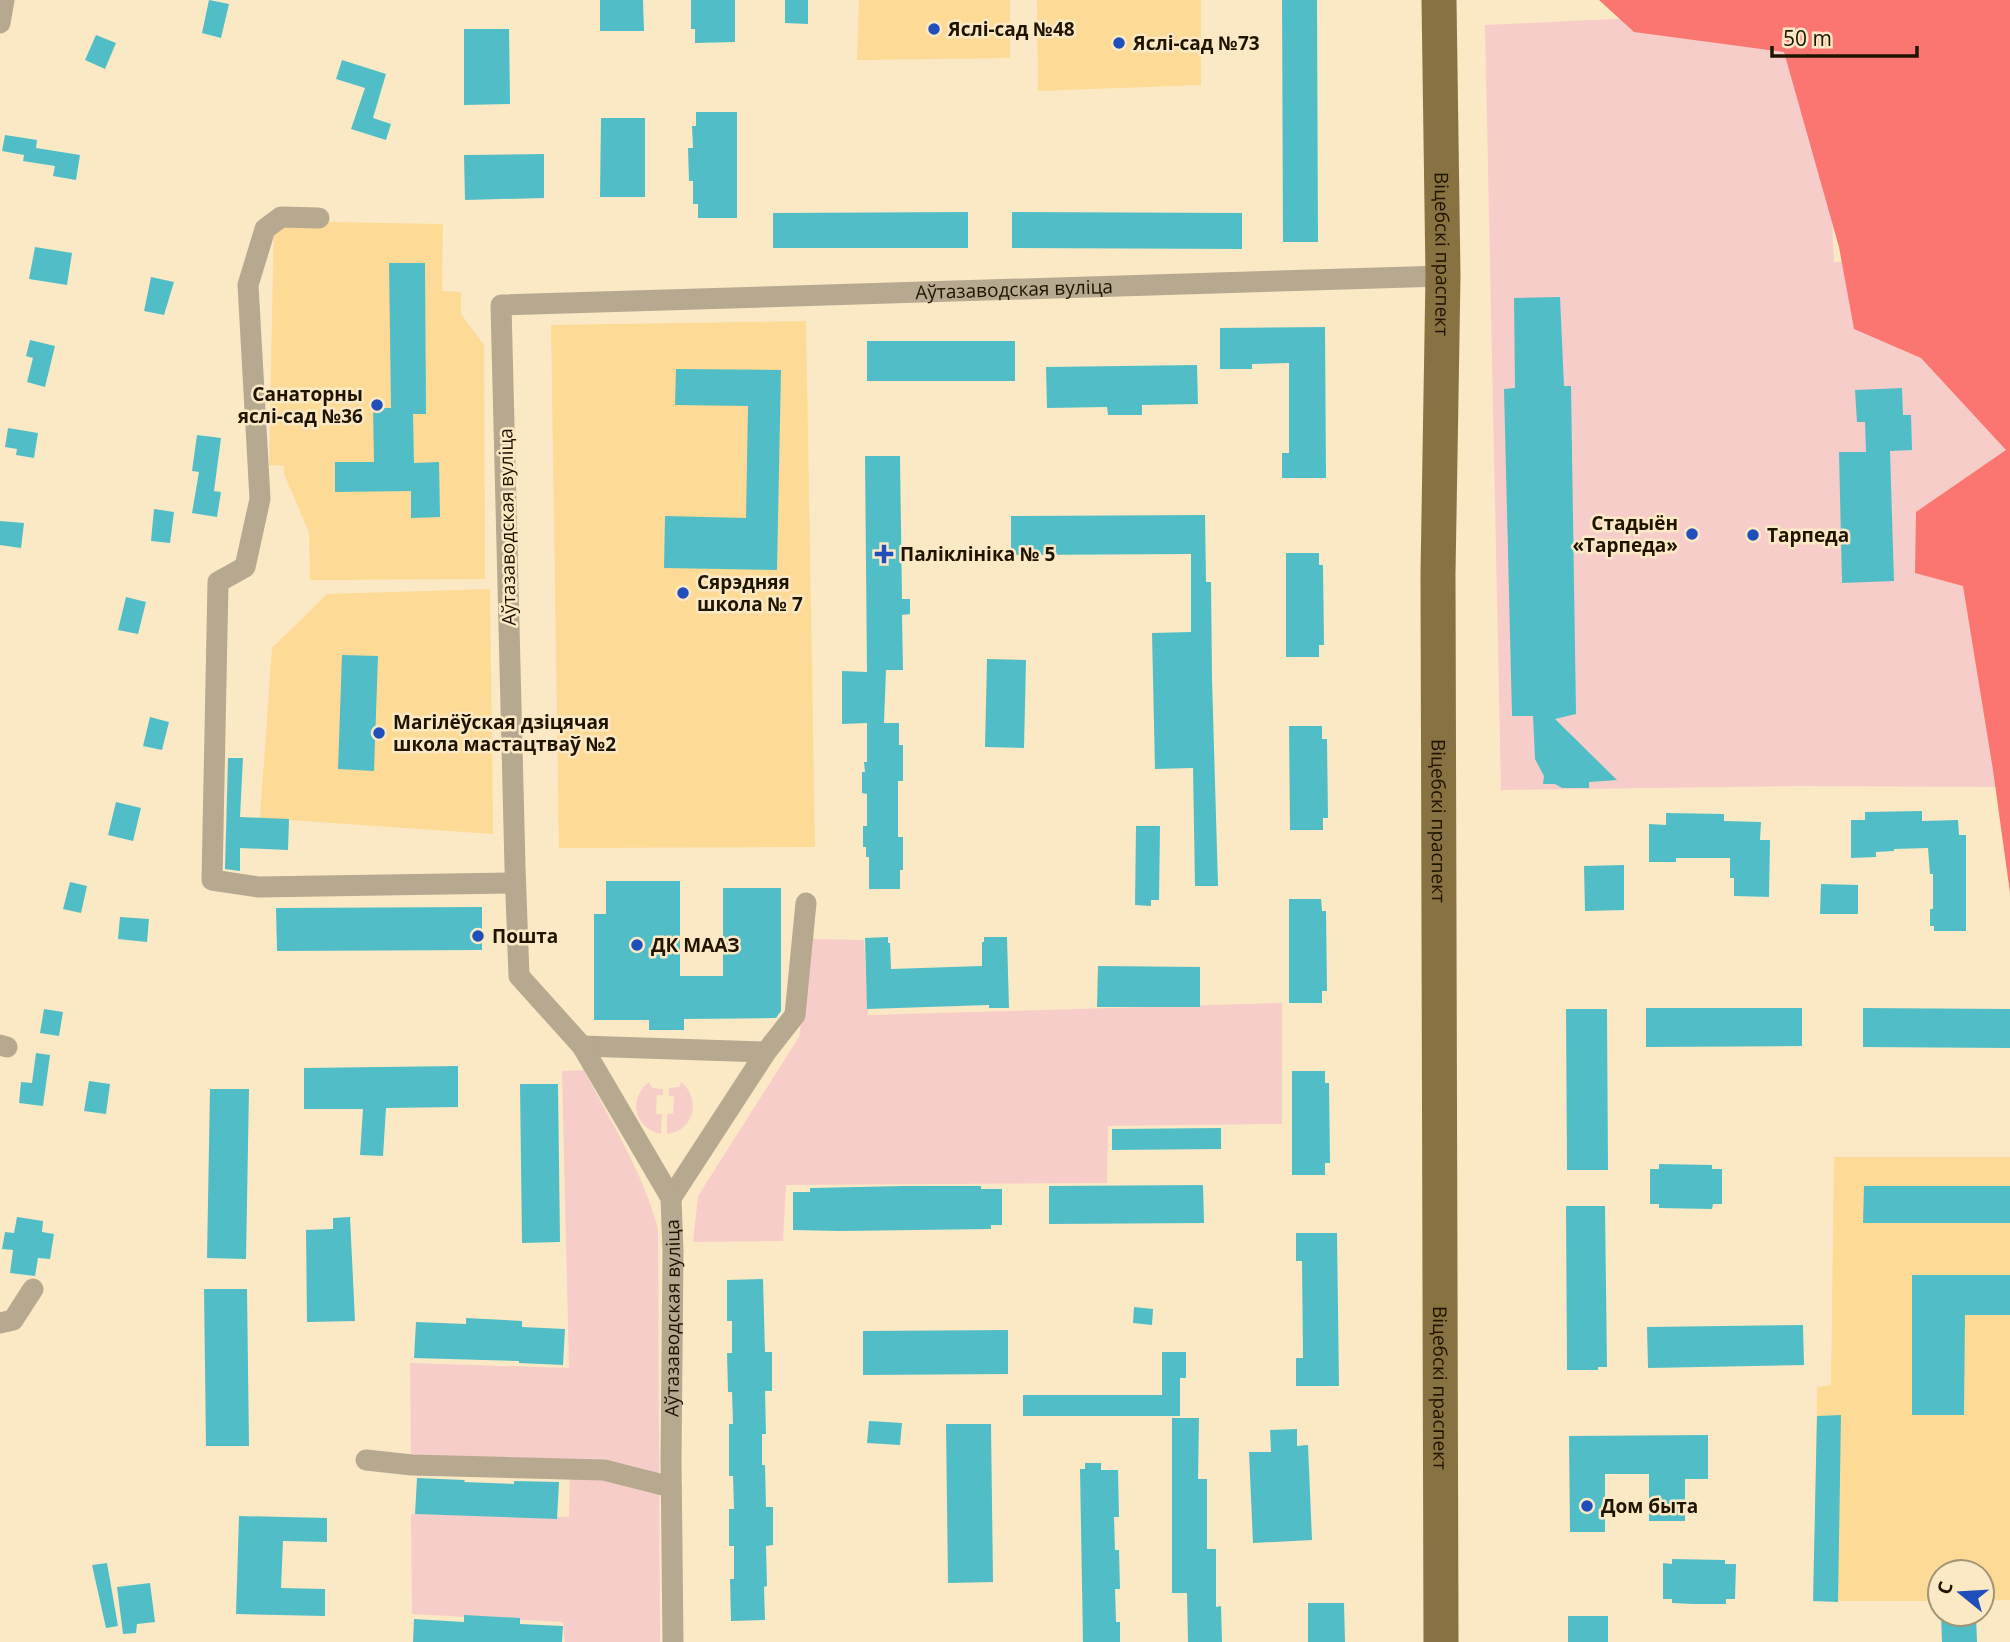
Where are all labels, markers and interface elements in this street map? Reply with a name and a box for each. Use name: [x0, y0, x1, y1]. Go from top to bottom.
scale bar: [1772, 14, 1917, 58]
place label: Яслі-сад №48: [947, 16, 1075, 42]
marker: Яслі-сад №48: [926, 21, 942, 37]
text: 50 m: [1783, 24, 1832, 52]
place label: Яслі-сад №73: [1132, 30, 1260, 56]
marker: Яслі-сад №73: [1111, 35, 1127, 51]
street label: Віцебскі праспект: [1428, 172, 1456, 336]
street label: Аўтазаводская вуліца: [915, 273, 1113, 305]
place label: Санаторны яслі-сад №36: [238, 381, 363, 429]
marker: Санаторны яслі-сад №36: [369, 397, 385, 413]
street label: Аўтазаводская вуліца: [492, 428, 522, 626]
place label: Стадыён «Тарпеда»: [1572, 510, 1678, 558]
place label: Тарпеда: [1767, 522, 1849, 548]
marker: Стадыён «Тарпеда»: [1684, 526, 1700, 542]
marker: Тарпеда: [1745, 527, 1761, 543]
place label: Паліклініка № 5: [900, 541, 1055, 567]
marker: Паліклініка № 5: [874, 544, 894, 564]
place label: Сярэдняя школа № 7: [697, 569, 803, 617]
marker: Сярэдняя школа № 7: [675, 585, 691, 601]
place label: Магілёўская дзіцячая школа мастацтваў №2: [393, 709, 616, 757]
marker: Магілёўская дзіцячая школа мастацтваў №2: [371, 725, 387, 741]
street label: Віцебскі праспект: [1425, 739, 1452, 903]
place label: Пошта: [492, 923, 558, 949]
marker: Пошта: [470, 928, 486, 944]
place label: ДК МААЗ: [651, 932, 740, 958]
marker: ДК МААЗ: [629, 937, 645, 953]
street label: Аўтазаводская вуліца: [658, 1219, 686, 1417]
street label: Віцебскі праспект: [1427, 1306, 1454, 1470]
place label: Дом быта: [1601, 1493, 1698, 1519]
marker: Дом быта: [1579, 1498, 1595, 1514]
north arrow: [1926, 1558, 1996, 1628]
text: С: [1931, 1578, 1959, 1598]

